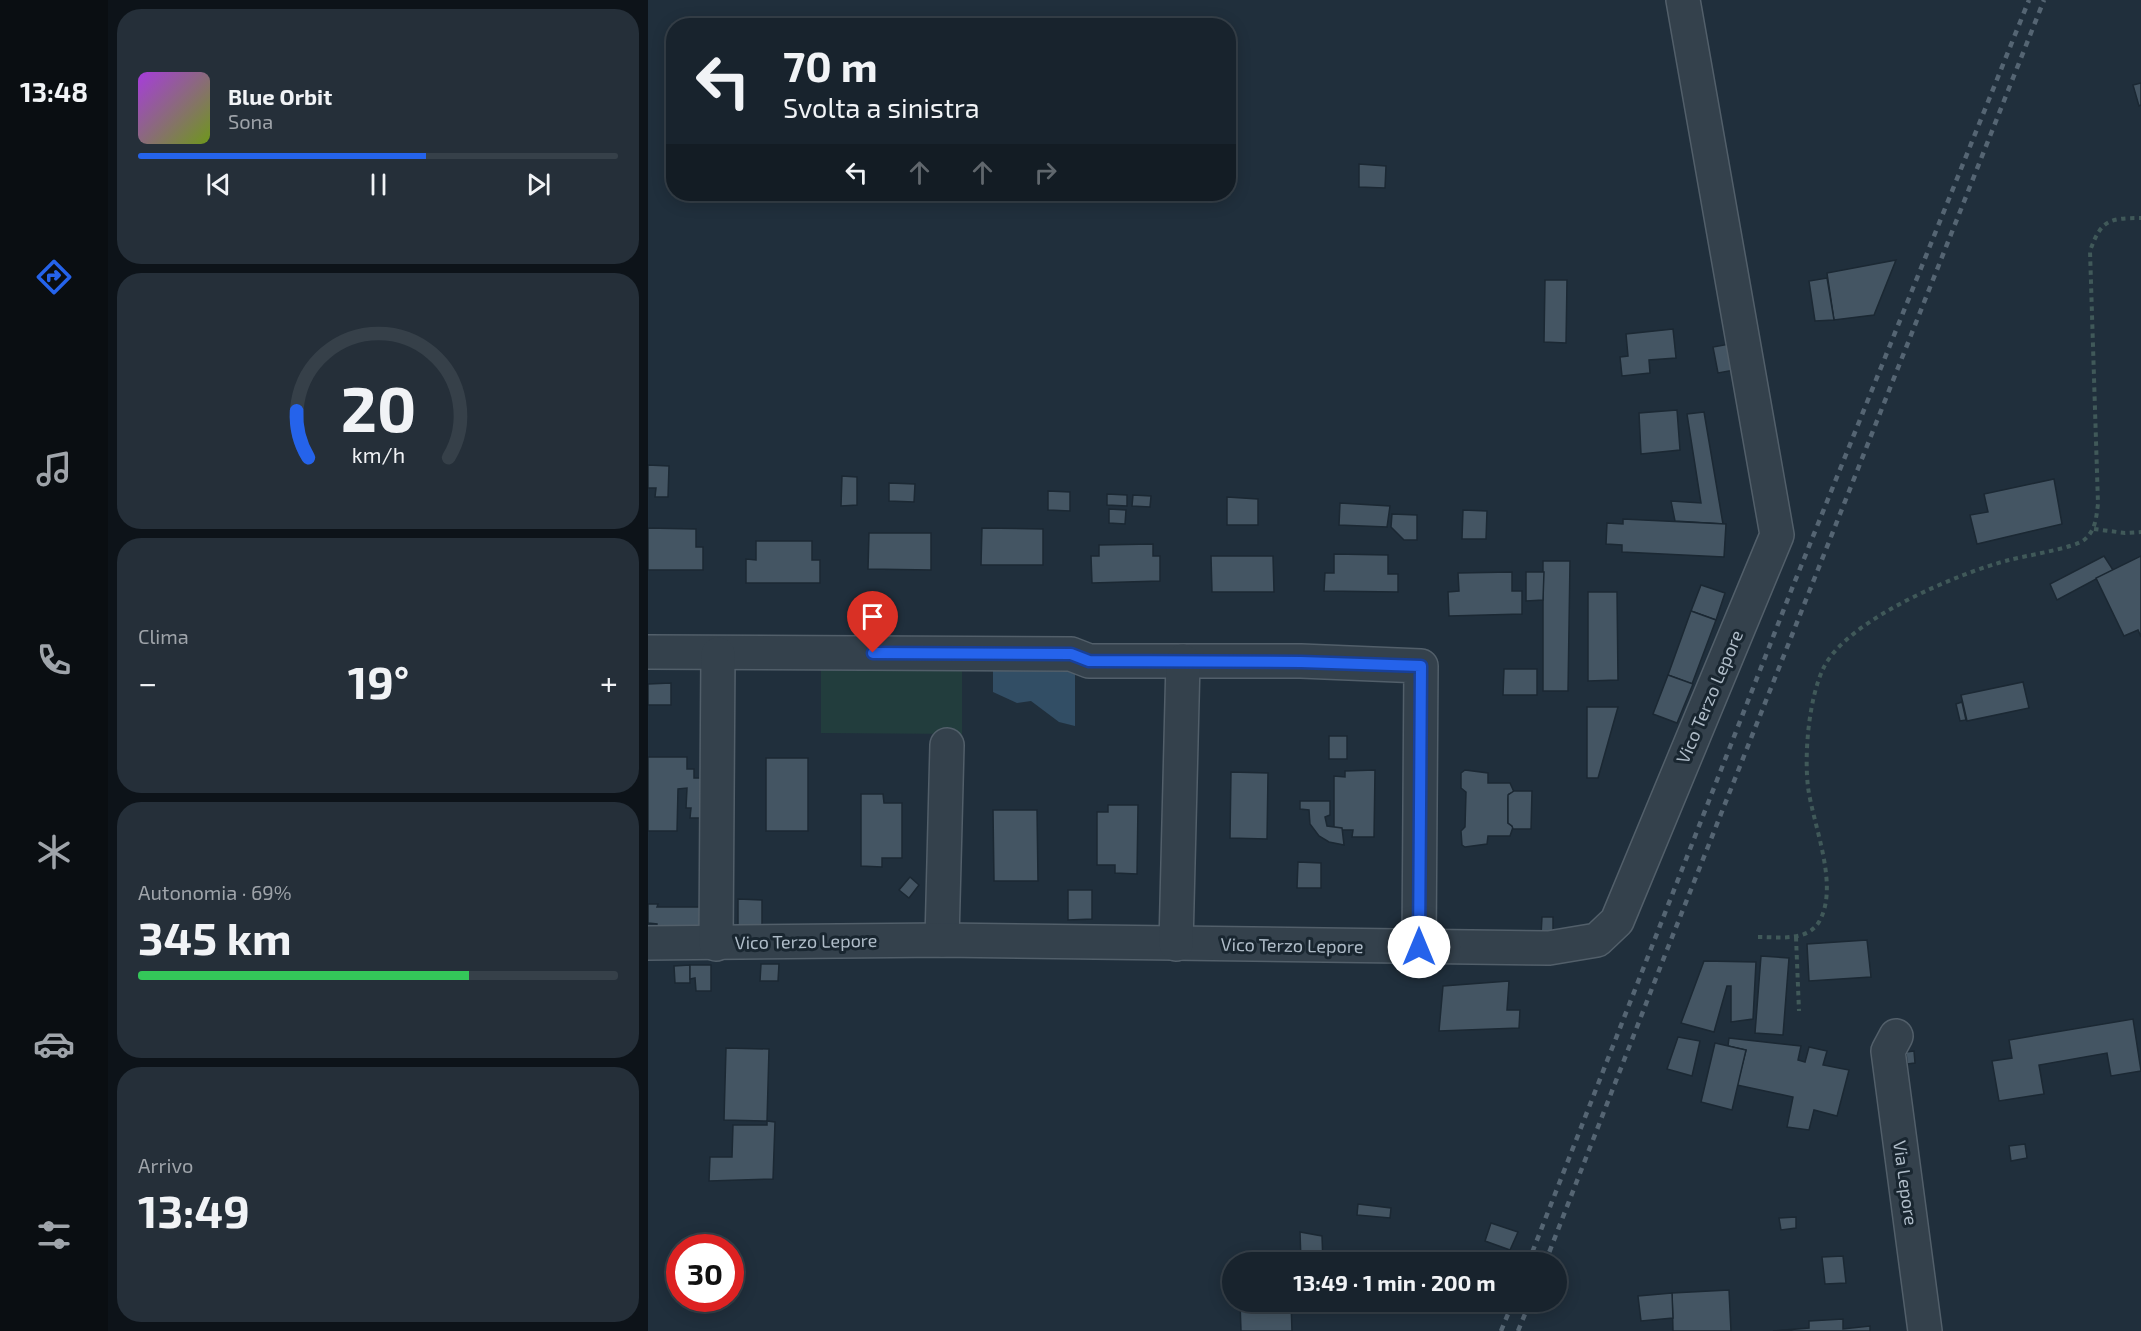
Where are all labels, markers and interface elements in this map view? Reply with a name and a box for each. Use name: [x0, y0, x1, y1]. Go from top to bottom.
text: 70 m: [783, 40, 878, 90]
icon: left: [684, 42, 762, 120]
text: 13:48: [20, 75, 88, 107]
text: Blue Orbit: [228, 83, 332, 109]
text: Svolta a sinistra: [783, 91, 980, 123]
text: Sona: [228, 109, 273, 133]
icon: left: [840, 156, 873, 189]
icon: ahead: [903, 156, 936, 189]
icon: ahead: [966, 156, 999, 189]
icon: right: [1029, 156, 1062, 189]
icon: previous: [202, 168, 235, 201]
icon: pause: [362, 168, 395, 201]
icon: next: [522, 168, 555, 201]
icon: directions: [33, 256, 75, 298]
text: 20: [340, 370, 416, 445]
text: km/h: [351, 443, 405, 468]
icon: music: [33, 448, 75, 490]
pin: [847, 591, 898, 653]
icon: arrive: [856, 600, 889, 633]
text: Clima: [138, 624, 189, 648]
street label: Vico Terzo Lepore: [1671, 627, 1747, 767]
icon: phone: [33, 639, 75, 681]
text: 19°: [348, 654, 409, 708]
text: −: [138, 662, 157, 702]
text: +: [600, 662, 618, 702]
icon: climate: [33, 831, 75, 873]
text: Autonomia · 69%: [138, 880, 292, 904]
text: 345 km: [138, 910, 292, 964]
position arrow: [1387, 915, 1451, 979]
street label: Vico Terzo Lepore: [734, 929, 878, 953]
street label: Vico Terzo Lepore: [1220, 933, 1364, 957]
icon: car: [33, 1023, 75, 1065]
street label: Via Lepore: [1889, 1139, 1923, 1227]
text: Arrivo: [138, 1153, 193, 1177]
text: 13:49: [138, 1183, 250, 1237]
icon: filters: [33, 1214, 75, 1256]
speed limit sign: 30: [666, 1234, 744, 1312]
text: 13:49 · 1 min · 200 m: [1293, 1269, 1496, 1295]

